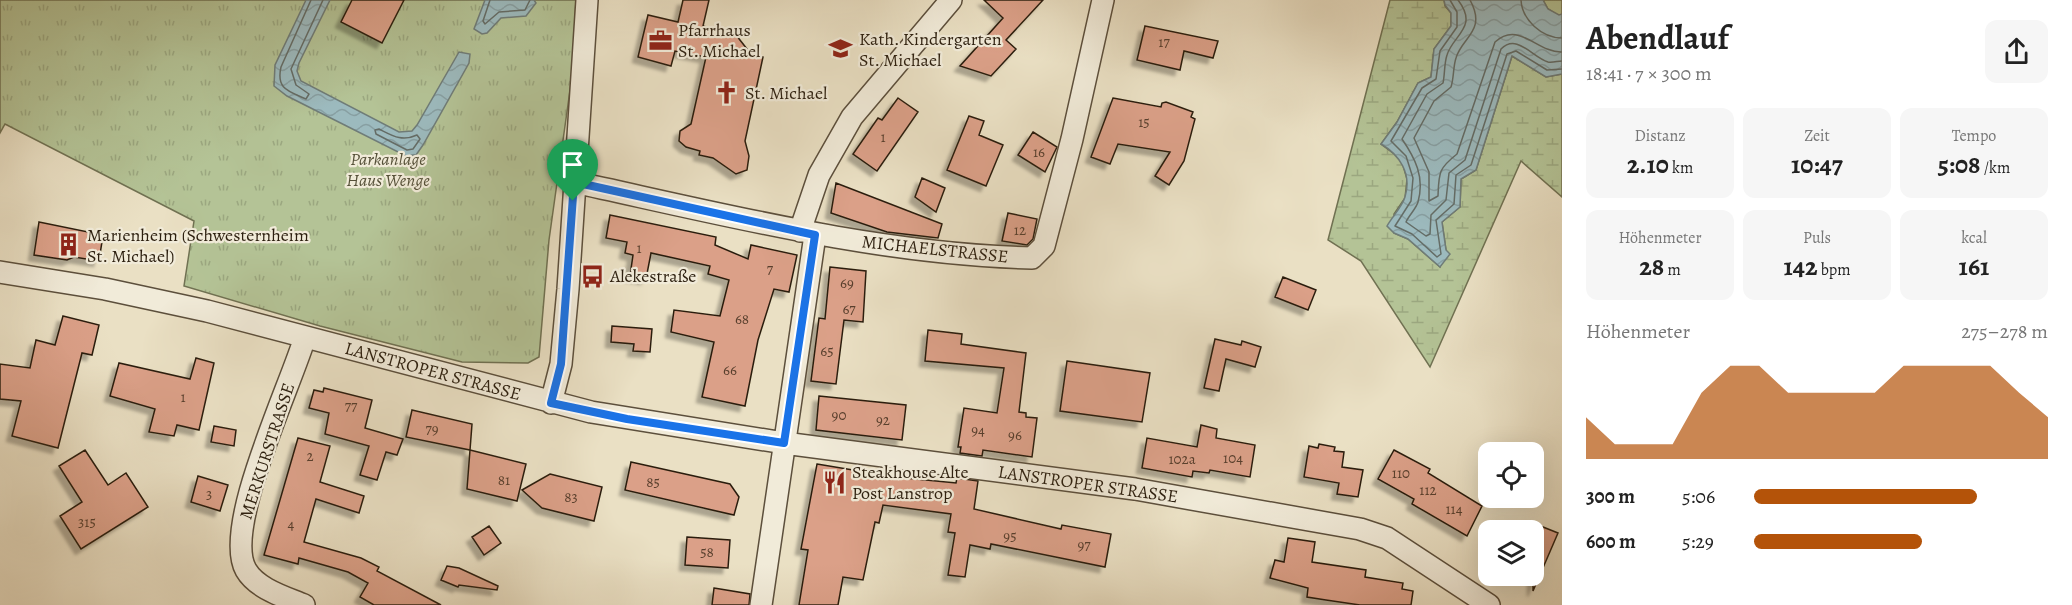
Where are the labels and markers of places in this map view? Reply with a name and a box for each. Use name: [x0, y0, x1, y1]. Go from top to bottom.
place label: Pfarrhaus St. Michael: [678, 18, 761, 63]
office icon: Pfarrhaus St. Michael: [647, 27, 673, 53]
place label: Kath. Kindergarten St. Michael: [859, 27, 1002, 72]
school or university icon: Kath. Kindergarten St. Michael: [828, 36, 854, 62]
church icon: St. Michael: [714, 80, 740, 106]
place label: St. Michael: [745, 81, 828, 105]
pin: [547, 139, 598, 201]
place label: Marienheim (Schwesternheim St. Michael): [87, 223, 309, 268]
building icon: Marienheim (Schwesternheim St. Michael): [56, 232, 82, 258]
bus stop icon: Alekestraße: [579, 263, 605, 289]
place label: Alekestraße: [609, 264, 696, 288]
place label: Steakhouse Alte Post Lanstrop: [852, 460, 969, 505]
restaurant icon: Steakhouse Alte Post Lanstrop: [821, 469, 847, 495]

